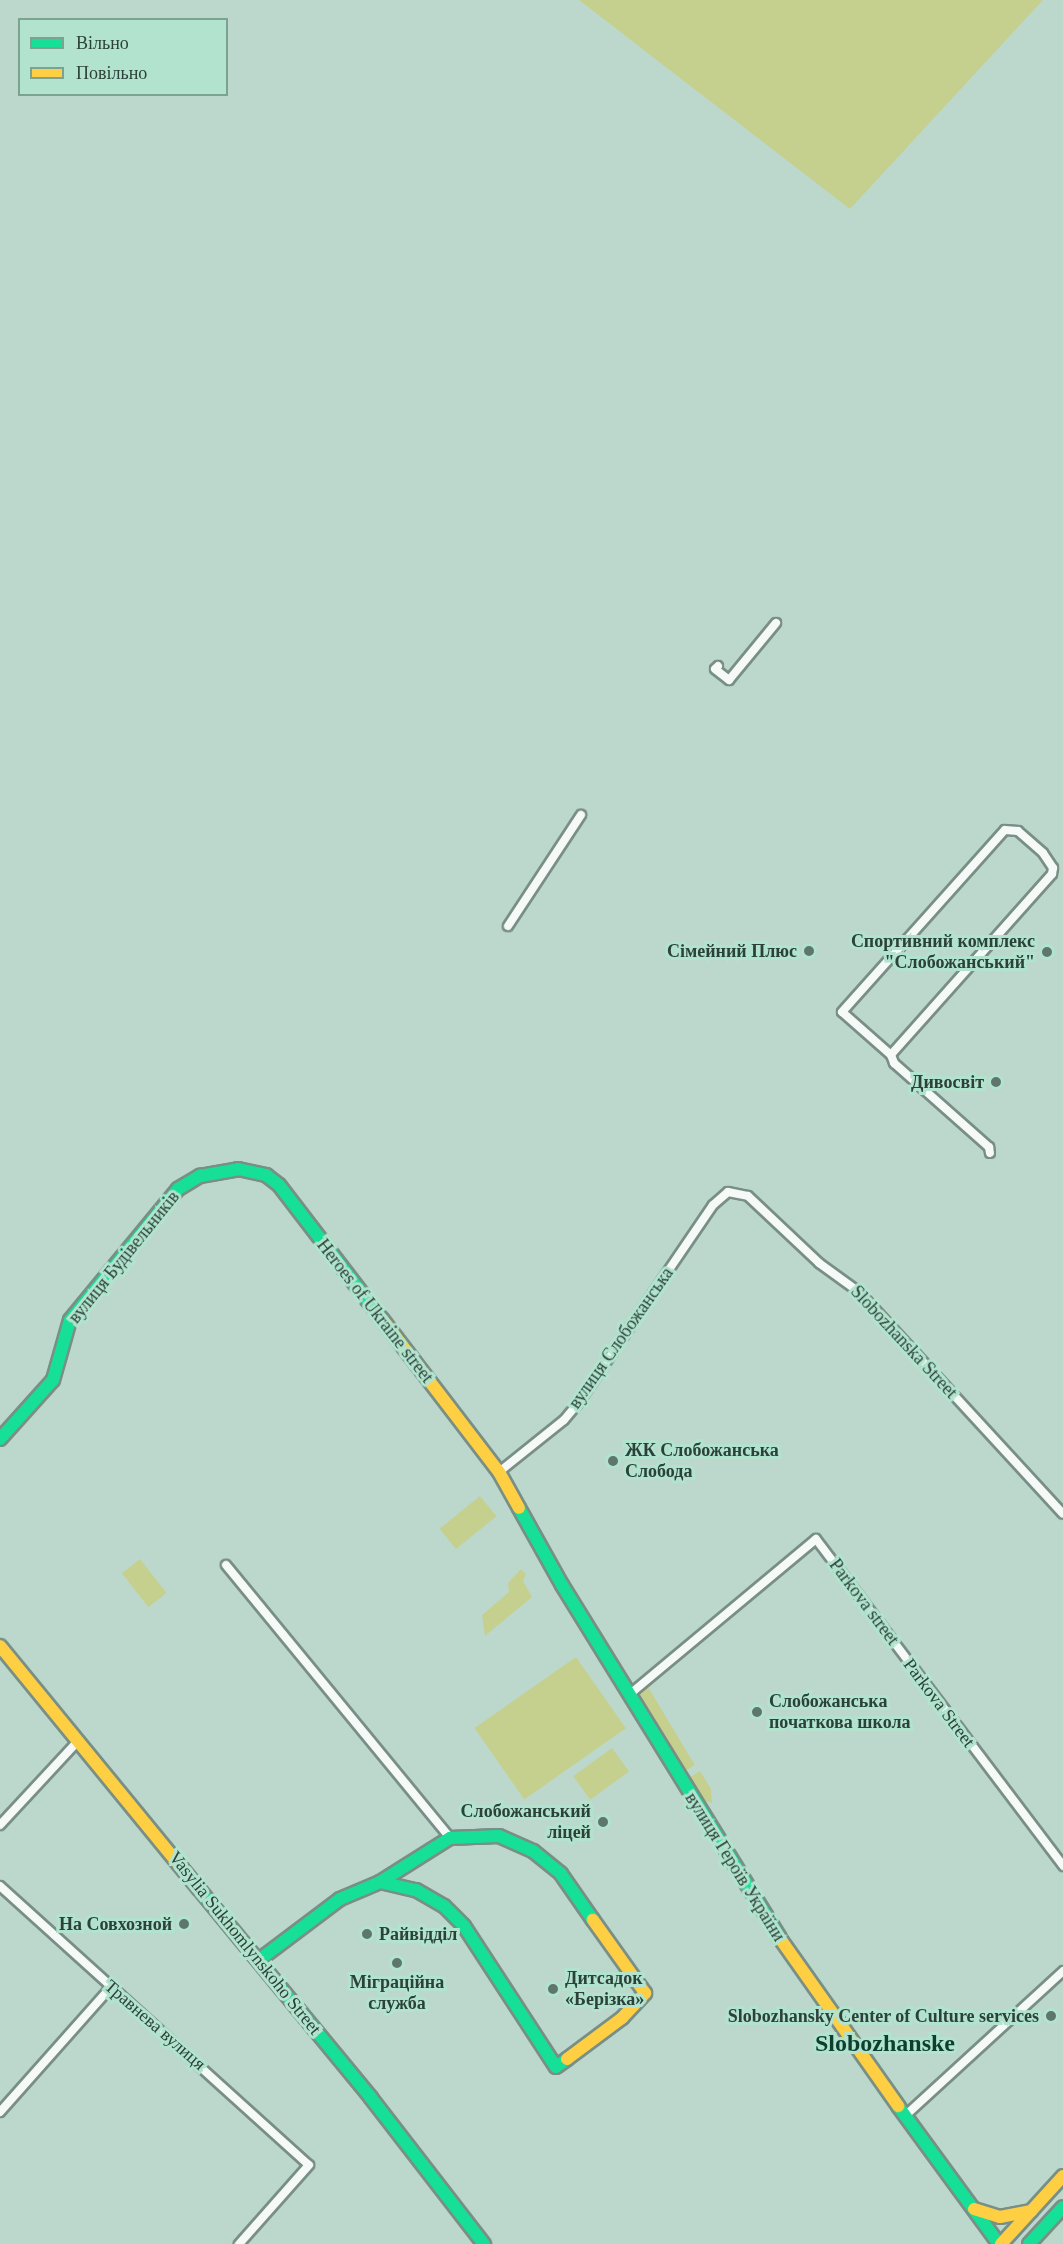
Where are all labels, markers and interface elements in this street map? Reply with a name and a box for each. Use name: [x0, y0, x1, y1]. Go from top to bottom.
legend: [18, 18, 228, 96]
text: Вільно: [76, 33, 129, 53]
text: Повільно: [76, 63, 147, 83]
place label: Спортивний комплекс "Слобожанський": [851, 931, 1035, 974]
place label: Сімейний Плюс: [667, 940, 797, 962]
marker: Сімейний Плюс: [802, 944, 816, 958]
marker: Спортивний комплекс "Слобожанський": [1040, 945, 1054, 959]
place label: Дивосвіт: [911, 1071, 984, 1093]
marker: Дивосвіт: [989, 1075, 1003, 1089]
street label: вулиця Будівельників: [64, 1186, 184, 1328]
street label: Heroes of Ukraine street: [312, 1235, 438, 1387]
street label: вулиця Слобожанська: [564, 1263, 678, 1413]
street label: Slobozhanska Street: [846, 1281, 962, 1403]
place label: ЖК Слобожанська Слобода: [625, 1440, 779, 1482]
marker: ЖК Слобожанська Слобода: [606, 1454, 620, 1468]
street label: Parkova street: [825, 1555, 903, 1649]
street label: Parkova Street: [899, 1654, 979, 1752]
place label: Cлобожанська початкова школа: [769, 1691, 911, 1734]
marker: Cлобожанська початкова школа: [750, 1705, 764, 1719]
street label: вулиця Героїв України: [680, 1789, 790, 1945]
place label: Слобожанський ліцей: [461, 1801, 591, 1844]
marker: Слобожанський ліцей: [596, 1815, 610, 1829]
street label: Vasylia Sukhomlynskoho Street: [164, 1847, 326, 2039]
place label: На Совхозной: [59, 1913, 172, 1935]
marker: На Совхозной: [177, 1917, 191, 1931]
place label: Райвідділ: [379, 1923, 457, 1945]
marker: Райвідділ: [360, 1927, 374, 1941]
marker: Міграційна служба: [390, 1956, 404, 1970]
place label: Дитсадок «Берізка»: [565, 1968, 644, 2010]
place label: Міграційна служба: [350, 1972, 444, 2014]
street label: Травнева вулиця: [100, 1975, 210, 2075]
marker: Дитсадок «Берізка»: [546, 1982, 560, 1996]
place label: Slobozhansky Center of Culture services: [727, 2005, 1039, 2027]
marker: Slobozhansky Center of Culture services: [1044, 2009, 1058, 2023]
district label: Slobozhanske: [815, 2030, 955, 2058]

